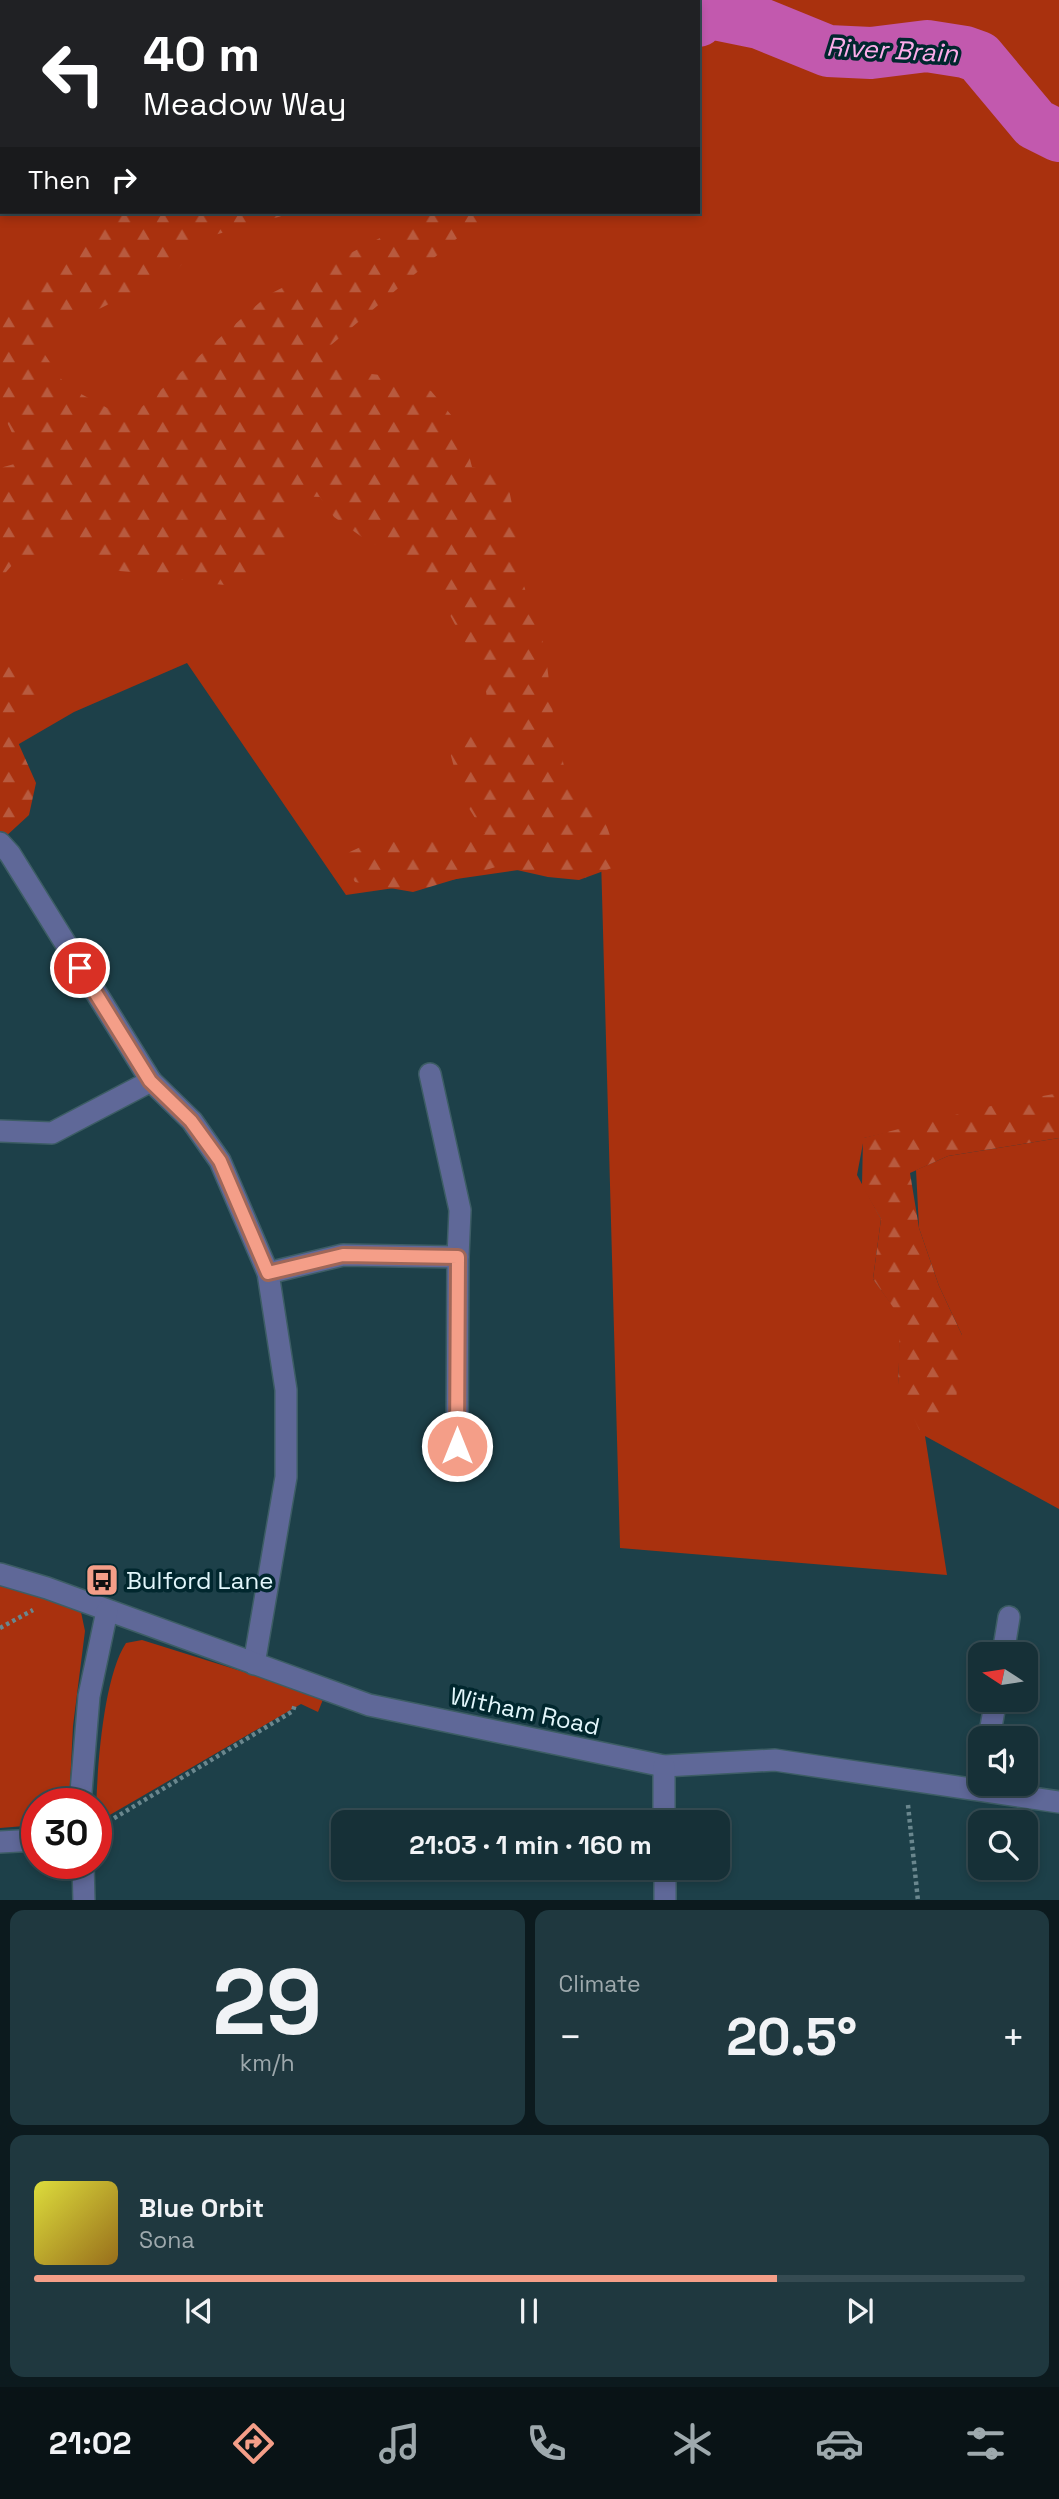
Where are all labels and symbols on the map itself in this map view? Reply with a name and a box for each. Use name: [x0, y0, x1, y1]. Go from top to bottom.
water label: River Brain: [825, 30, 960, 70]
pin: [50, 938, 110, 998]
position arrow: [420, 1409, 494, 1483]
bus stop icon: Bulford Lane: [83, 1561, 121, 1599]
place label: Bulford Lane: [126, 1565, 273, 1596]
north arrow: [968, 1642, 1038, 1712]
street label: Witham Road: [447, 1680, 603, 1742]
speed limit sign: 30: [21, 1788, 112, 1879]

